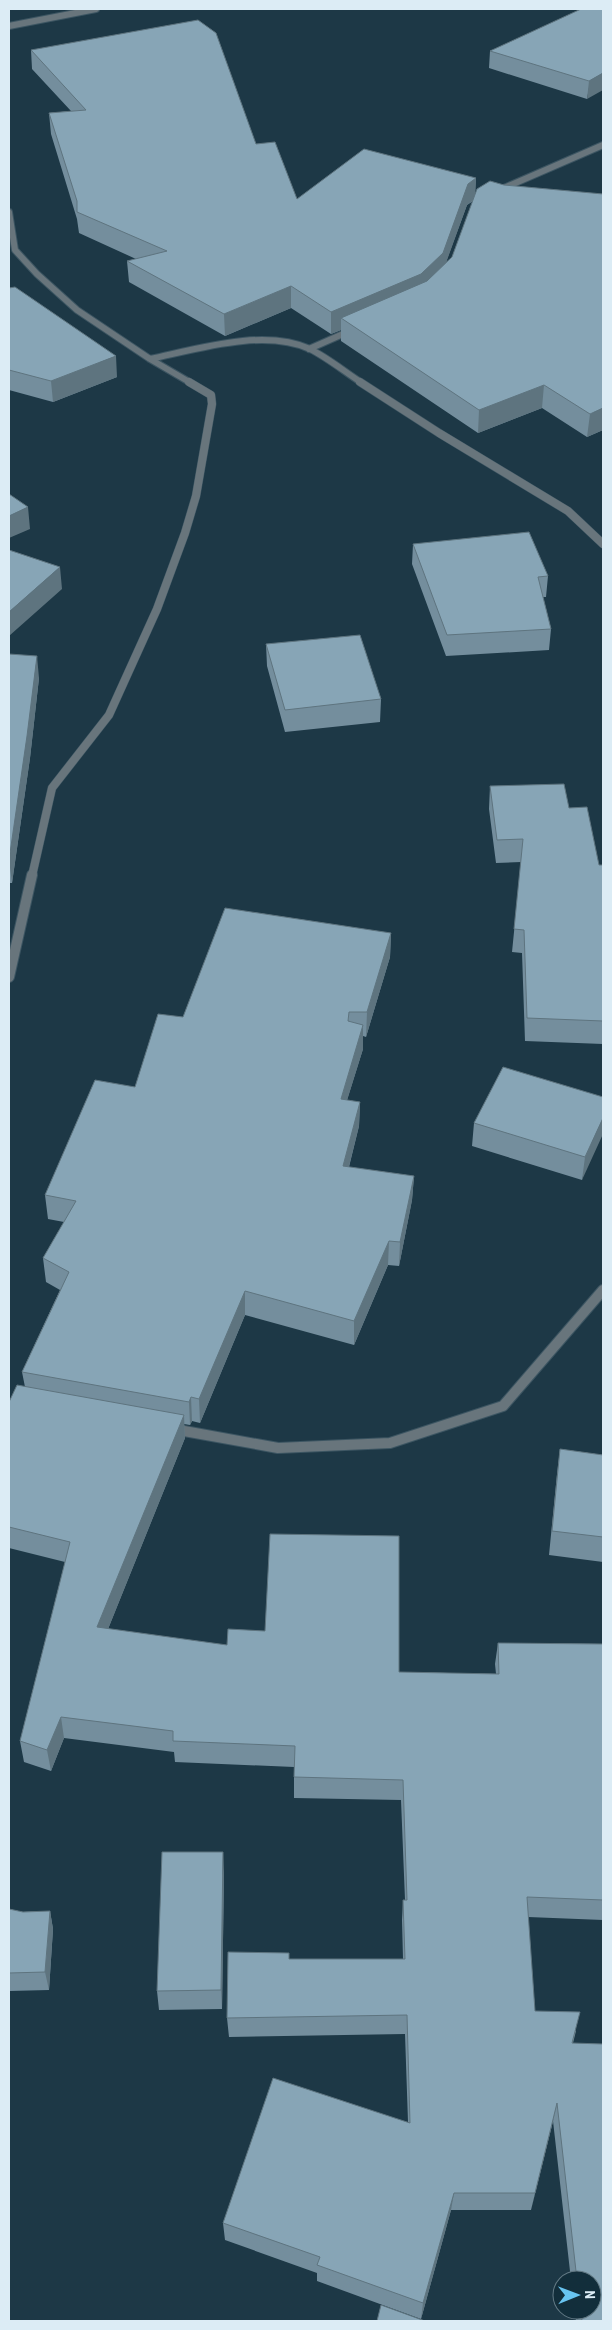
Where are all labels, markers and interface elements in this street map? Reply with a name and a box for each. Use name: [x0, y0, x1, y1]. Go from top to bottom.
north arrow: [552, 2270, 602, 2320]
text: N: [582, 2290, 598, 2299]

